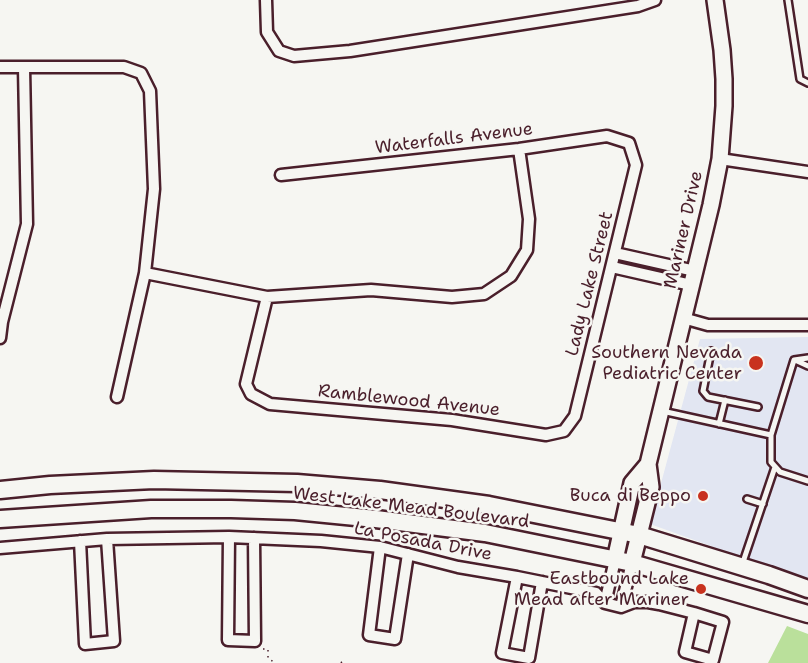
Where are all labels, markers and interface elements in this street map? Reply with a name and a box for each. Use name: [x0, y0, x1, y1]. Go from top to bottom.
street label: Waterfalls Avenue: [374, 119, 534, 159]
street label: Mariner Drive: [660, 169, 708, 291]
street label: Lady Lake Street: [562, 209, 618, 359]
place label: Southern Nevada Pediatric Center: [591, 342, 742, 385]
marker: Southern Nevada Pediatric Center: [747, 354, 765, 372]
street label: Ramblewood Avenue: [317, 381, 501, 421]
street label: West Lake Mead Boulevard: [291, 483, 531, 533]
place label: Buca di Beppo: [570, 485, 691, 507]
marker: Buca di Beppo: [696, 489, 710, 503]
street label: La Posada Drive: [352, 518, 494, 566]
place label: Eastbound Lake Mead after Mariner: [514, 568, 689, 610]
marker: Eastbound Lake Mead after Mariner: [694, 582, 708, 596]

